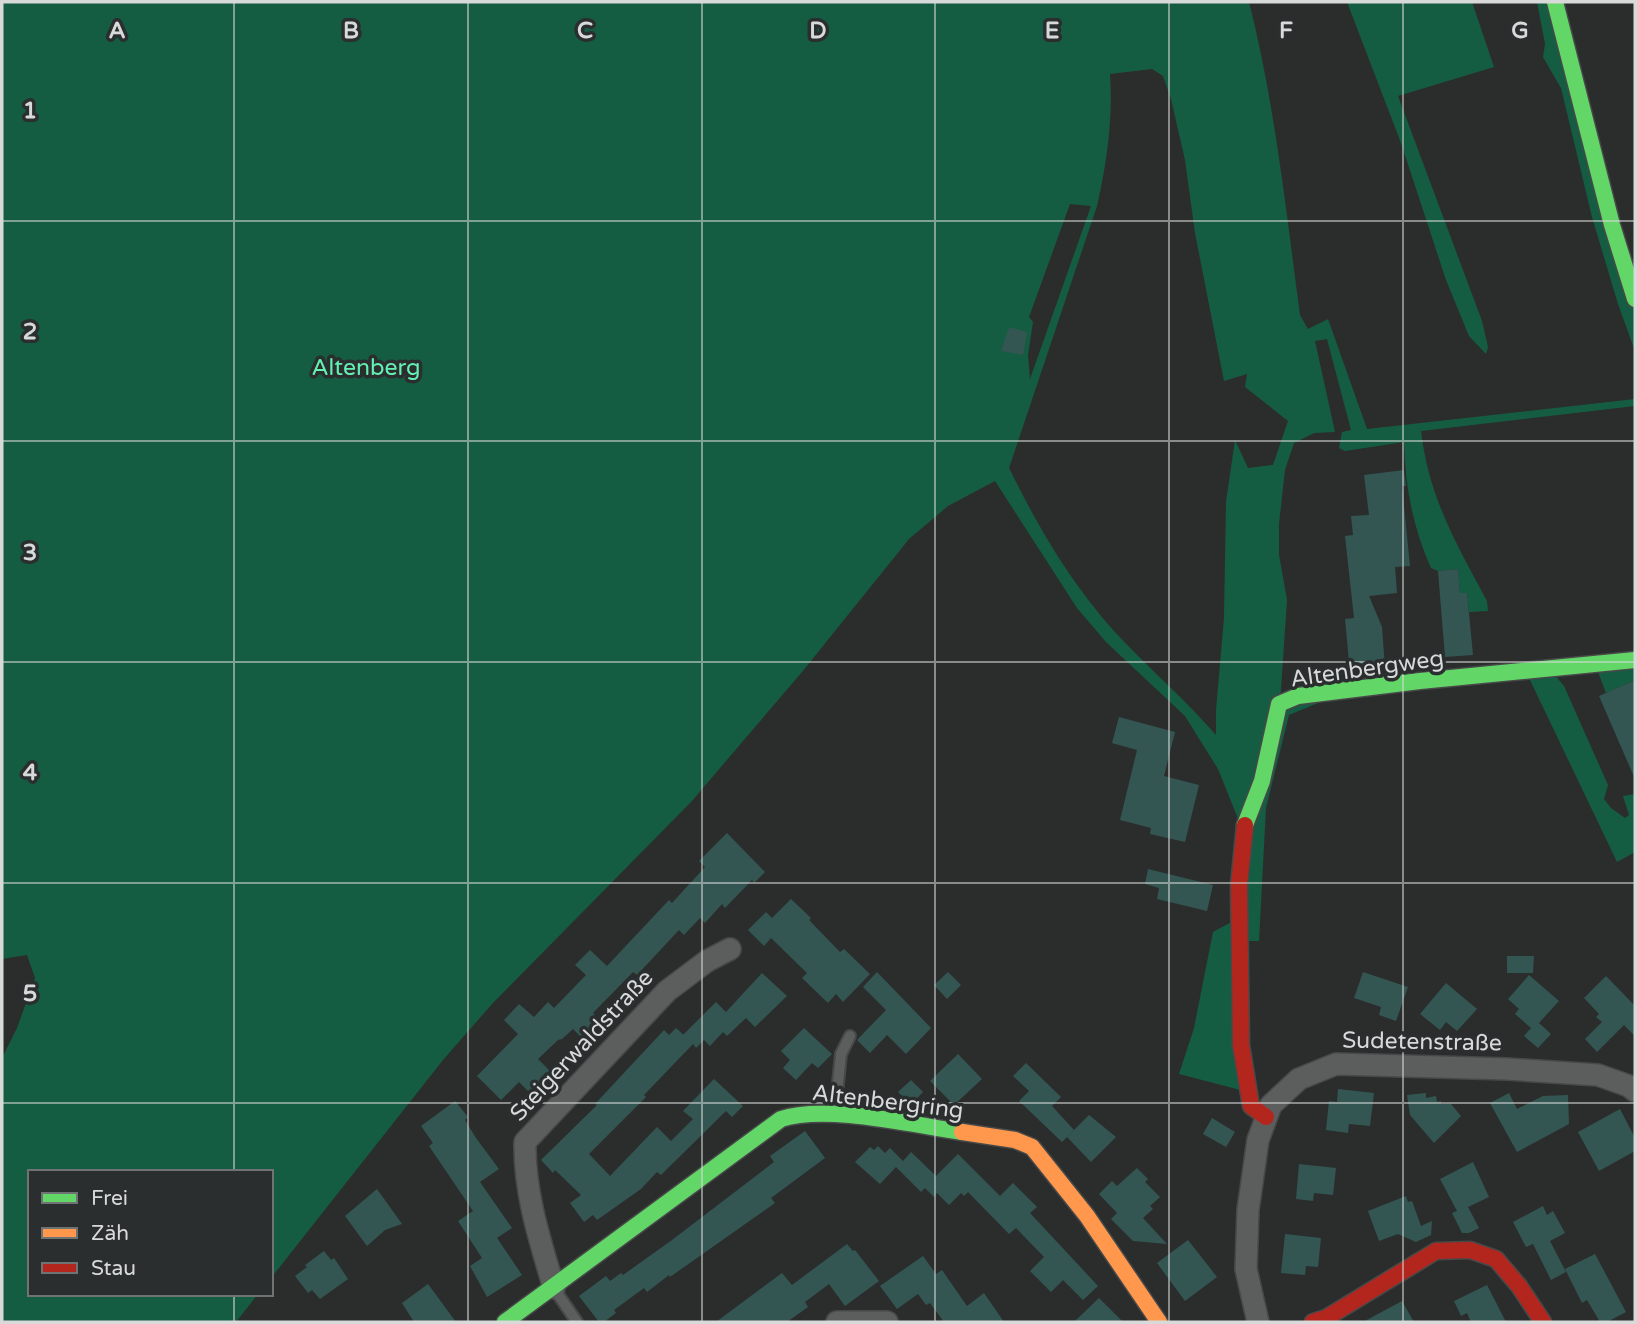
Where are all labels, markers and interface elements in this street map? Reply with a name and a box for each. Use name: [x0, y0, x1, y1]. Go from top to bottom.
text: A: [108, 17, 126, 45]
text: B: [343, 17, 359, 45]
text: C: [577, 17, 593, 45]
text: D: [809, 17, 827, 45]
text: E: [1045, 17, 1059, 45]
text: F: [1279, 17, 1293, 45]
text: G: [1511, 17, 1529, 45]
text: 1: [23, 97, 37, 125]
text: 2: [23, 318, 37, 346]
park label: Altenberg: [312, 354, 420, 382]
text: 3: [23, 539, 37, 567]
street label: Altenbergweg: [1289, 644, 1446, 694]
text: 4: [23, 759, 38, 787]
street label: Steigerwaldstraße: [504, 964, 659, 1127]
text: 5: [23, 980, 37, 1008]
street label: Sudetenstraße: [1342, 1027, 1502, 1057]
street label: Altenbergring: [811, 1079, 965, 1125]
legend: [28, 1170, 273, 1296]
text: Frei: [91, 1186, 128, 1211]
text: Zäh: [91, 1221, 129, 1246]
text: Stau: [91, 1256, 136, 1281]

